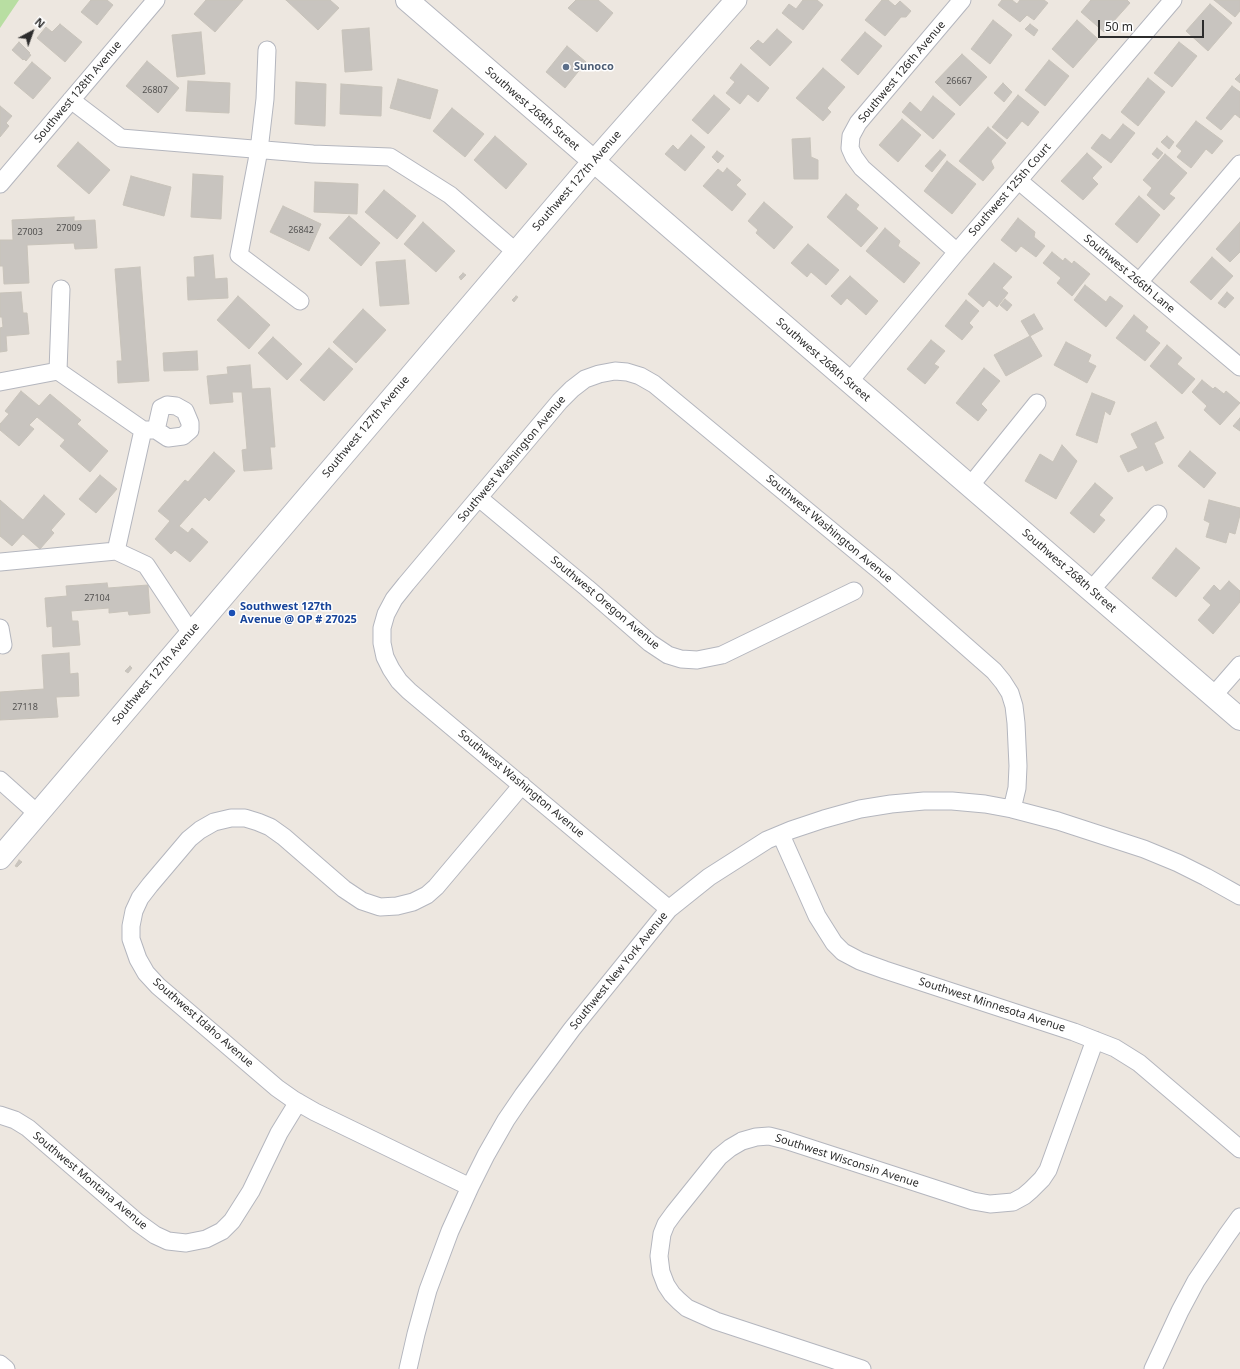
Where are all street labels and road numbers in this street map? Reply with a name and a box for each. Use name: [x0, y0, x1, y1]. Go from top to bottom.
street label: Southwest 126th Avenue: [856, 19, 948, 125]
street label: Southwest 128th Avenue: [32, 39, 124, 145]
street label: Southwest 268th Street: [482, 65, 582, 153]
street label: Southwest 127th Avenue: [530, 128, 624, 234]
street label: Southwest 125th Court: [966, 141, 1054, 239]
street label: Southwest 266th Lane: [1081, 232, 1177, 316]
street label: Southwest 268th Street: [773, 316, 873, 404]
street label: Southwest 127th Avenue: [320, 374, 412, 480]
street label: Southwest Washington Avenue: [455, 393, 569, 525]
street label: Southwest Washington Avenue: [763, 472, 895, 586]
street label: Southwest 268th Street: [1019, 527, 1119, 615]
street label: Southwest Oregon Avenue: [548, 554, 662, 652]
street label: Southwest 127th Avenue: [110, 621, 202, 727]
street label: Southwest Washington Avenue: [455, 727, 587, 841]
street label: Southwest New York Avenue: [568, 910, 670, 1032]
street label: Southwest Minnesota Avenue: [917, 975, 1067, 1035]
street label: Southwest Idaho Avenue: [150, 976, 256, 1070]
street label: Southwest Montana Avenue: [30, 1129, 150, 1233]
street label: Southwest Wisconsin Avenue: [773, 1131, 921, 1191]

